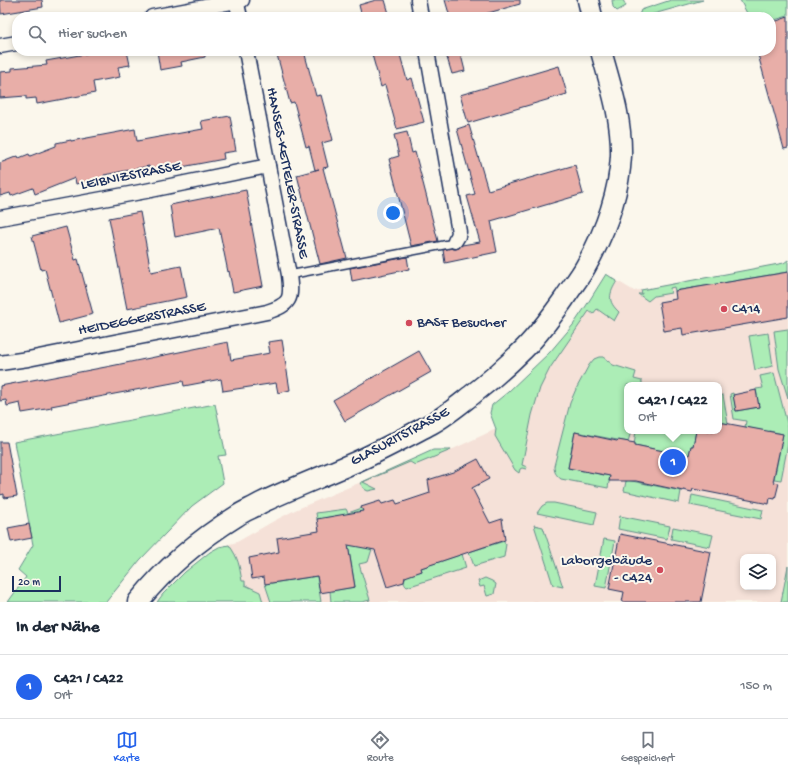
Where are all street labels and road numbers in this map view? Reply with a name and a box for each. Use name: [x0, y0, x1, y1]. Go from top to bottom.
street label: HANSES-KETTELER-STRASSE: [262, 86, 313, 261]
street label: LEIBNIZSTRASSE: [79, 157, 183, 195]
street label: HEIDEGGERSTRASSE: [77, 298, 208, 340]
street label: GLASURITSTRASSE: [347, 403, 453, 471]

